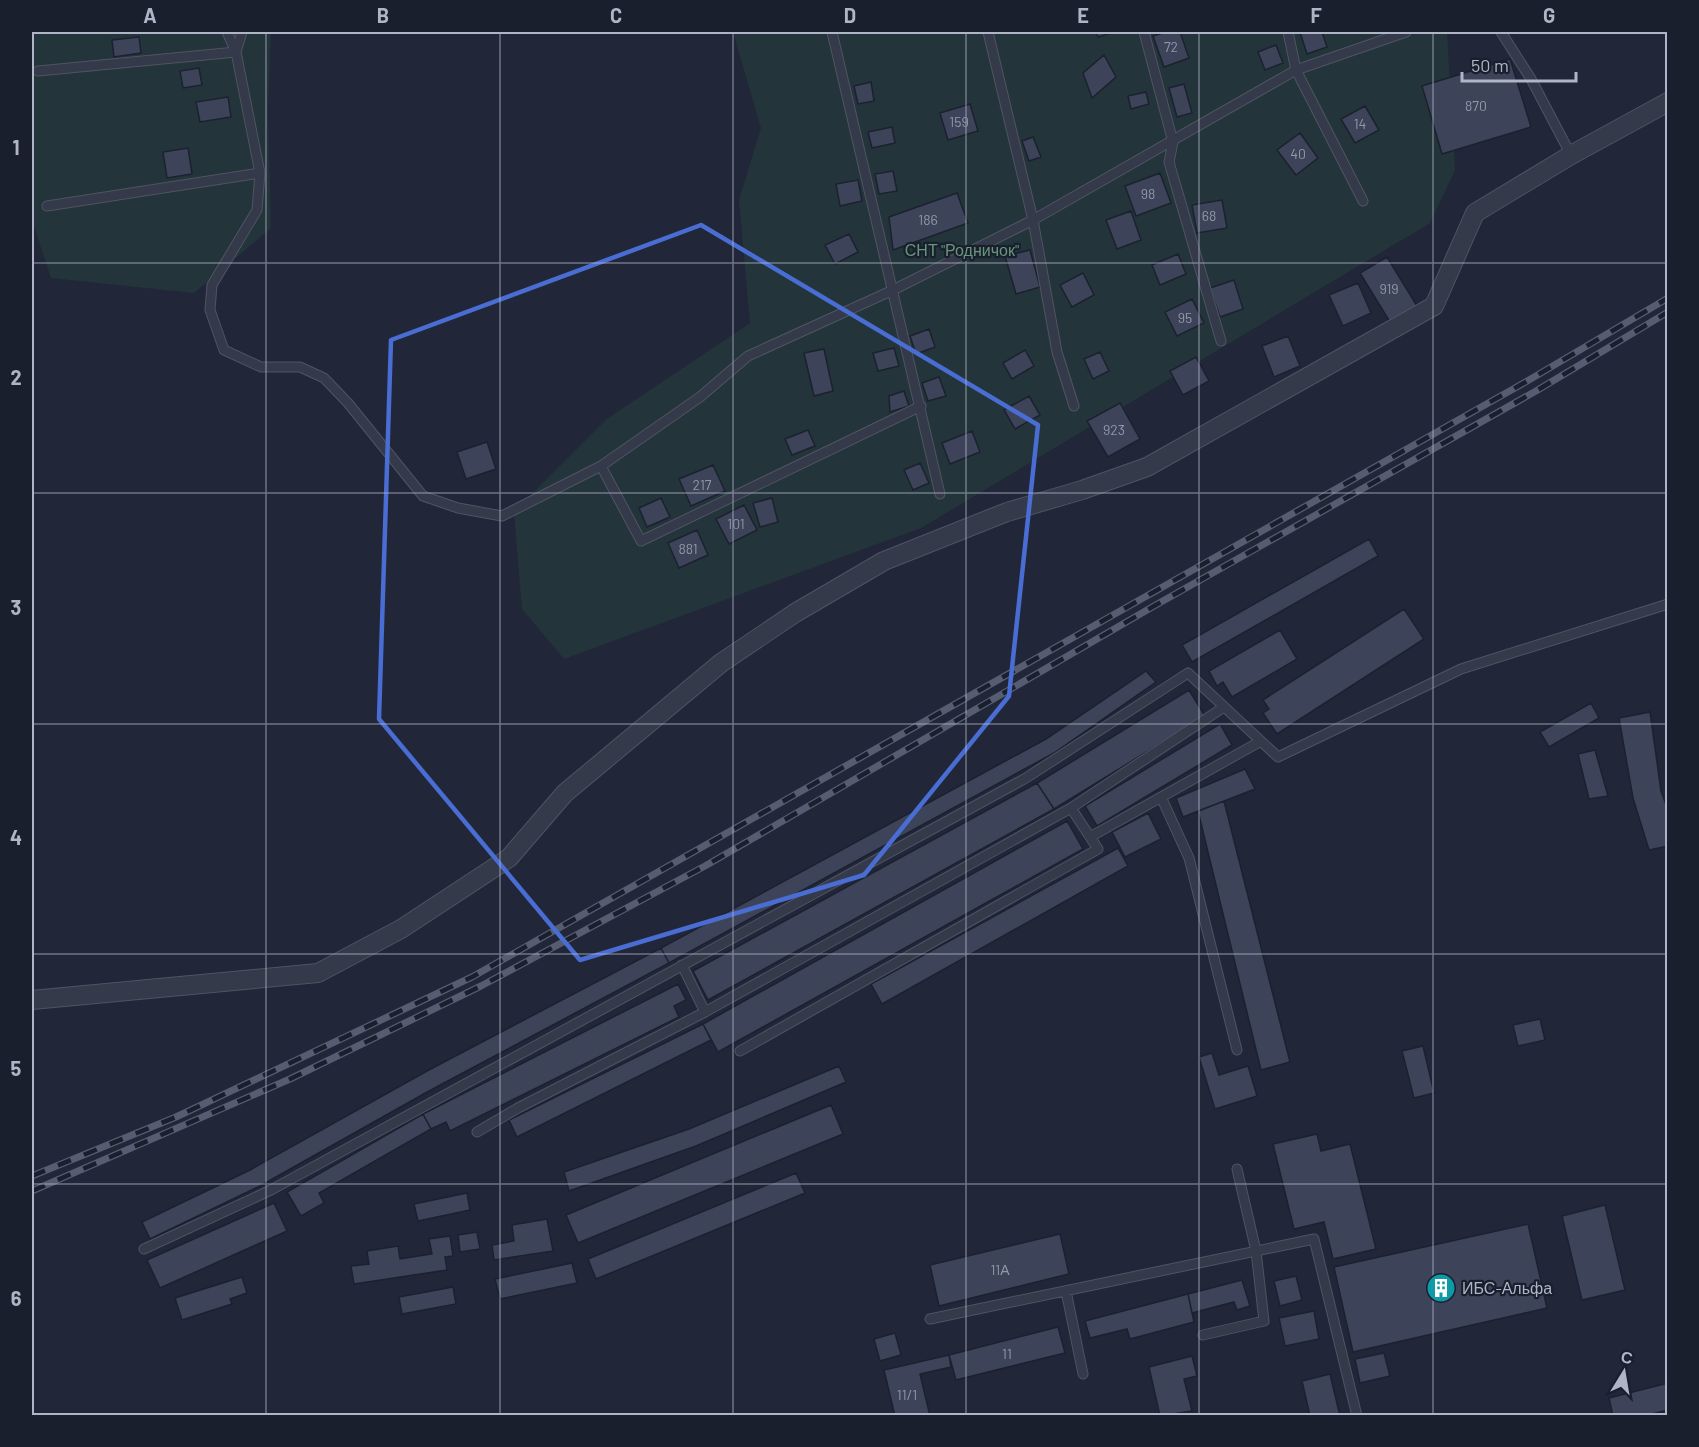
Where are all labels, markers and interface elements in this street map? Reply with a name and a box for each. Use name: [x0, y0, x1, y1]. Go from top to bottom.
text: A: [143, 3, 157, 27]
text: B: [377, 3, 389, 27]
text: C: [610, 3, 622, 27]
text: D: [844, 3, 856, 27]
text: E: [1077, 3, 1089, 27]
text: F: [1310, 3, 1322, 27]
text: G: [1543, 3, 1555, 27]
house number: 72: [1164, 38, 1178, 55]
scale bar: [1462, 45, 1576, 83]
text: 50 m: [1471, 54, 1509, 76]
house number: 870: [1465, 97, 1487, 114]
house number: 159: [949, 113, 969, 130]
house number: 14: [1354, 115, 1366, 132]
text: 1: [12, 135, 20, 159]
house number: 40: [1290, 145, 1306, 162]
house number: 98: [1141, 185, 1155, 202]
house number: 68: [1202, 207, 1216, 224]
house number: 186: [918, 211, 938, 228]
park label: СНТ "Родничок": [905, 240, 1019, 259]
house number: 919: [1379, 280, 1399, 297]
house number: 95: [1178, 309, 1192, 326]
text: 2: [10, 365, 22, 389]
house number: 923: [1103, 421, 1125, 438]
house number: 217: [693, 476, 712, 493]
house number: 101: [727, 515, 745, 532]
house number: 881: [678, 540, 698, 557]
text: 3: [11, 595, 21, 619]
text: 4: [10, 825, 22, 849]
text: 5: [11, 1056, 22, 1080]
house number: 11А: [990, 1261, 1010, 1278]
building icon: ИБС-Альфа: [1425, 1272, 1457, 1304]
place label: ИБС-Альфа: [1462, 1278, 1552, 1297]
text: 6: [11, 1286, 22, 1310]
north arrow: [1594, 1342, 1654, 1402]
house number: 11: [1002, 1345, 1012, 1362]
text: С: [1619, 1346, 1635, 1367]
house number: 11/1: [897, 1386, 917, 1403]

